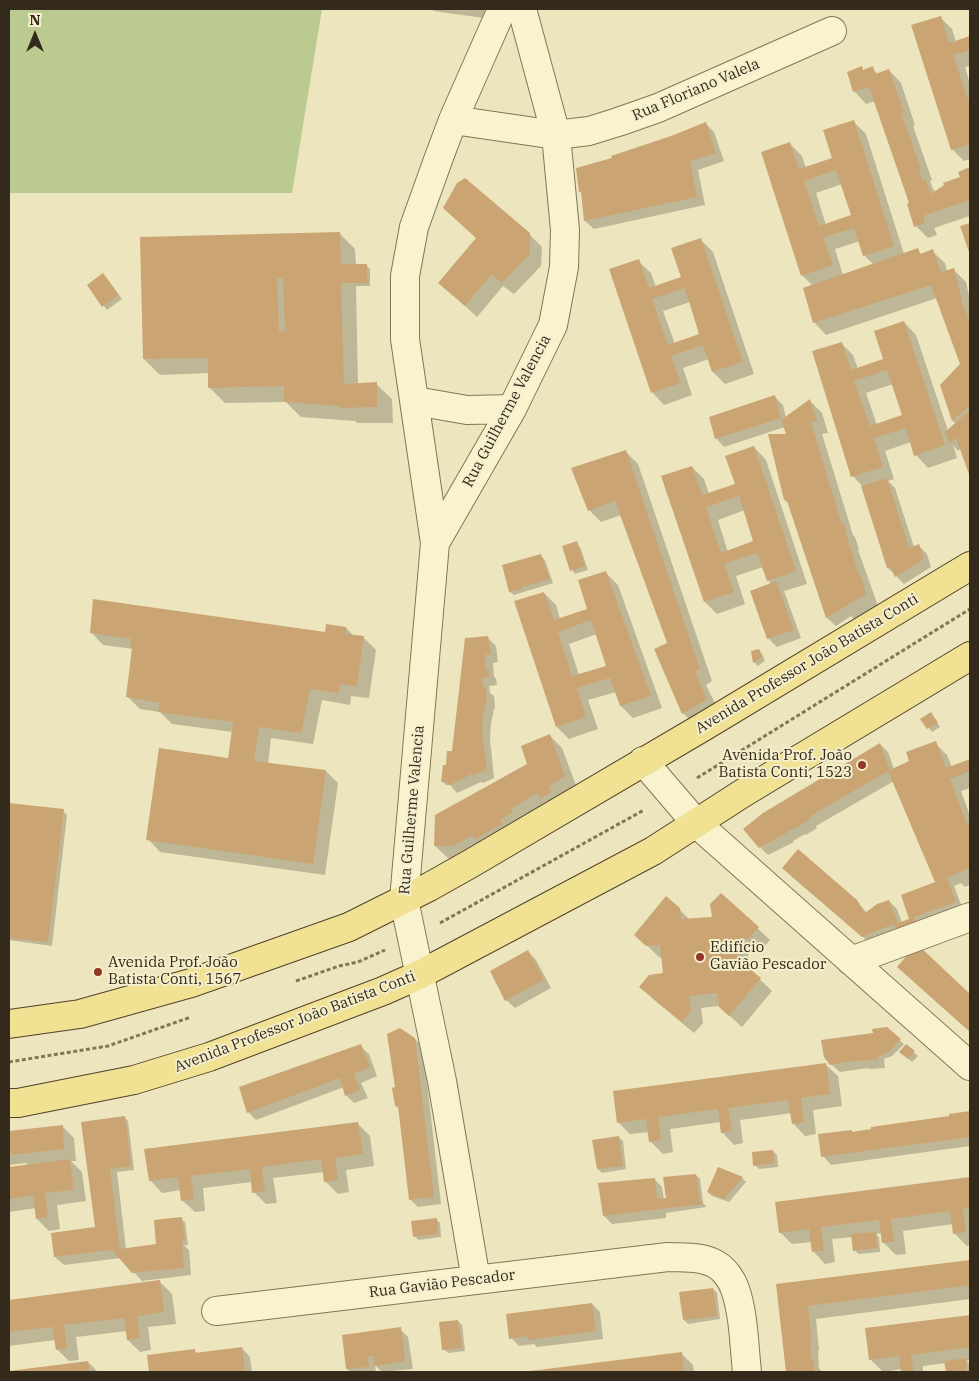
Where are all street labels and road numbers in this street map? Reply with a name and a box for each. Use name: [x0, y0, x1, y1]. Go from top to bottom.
street label: Rua Floriano Valela: [630, 55, 762, 125]
street label: Rua Guilherme Valencia: [459, 332, 555, 490]
street label: Avenida Professor João Batista Conti: [692, 590, 922, 738]
street label: Rua Guilherme Valencia: [396, 724, 428, 896]
street label: Avenida Professor João Batista Conti: [172, 968, 418, 1076]
street label: Rua Gavião Pescador: [368, 1266, 516, 1302]

